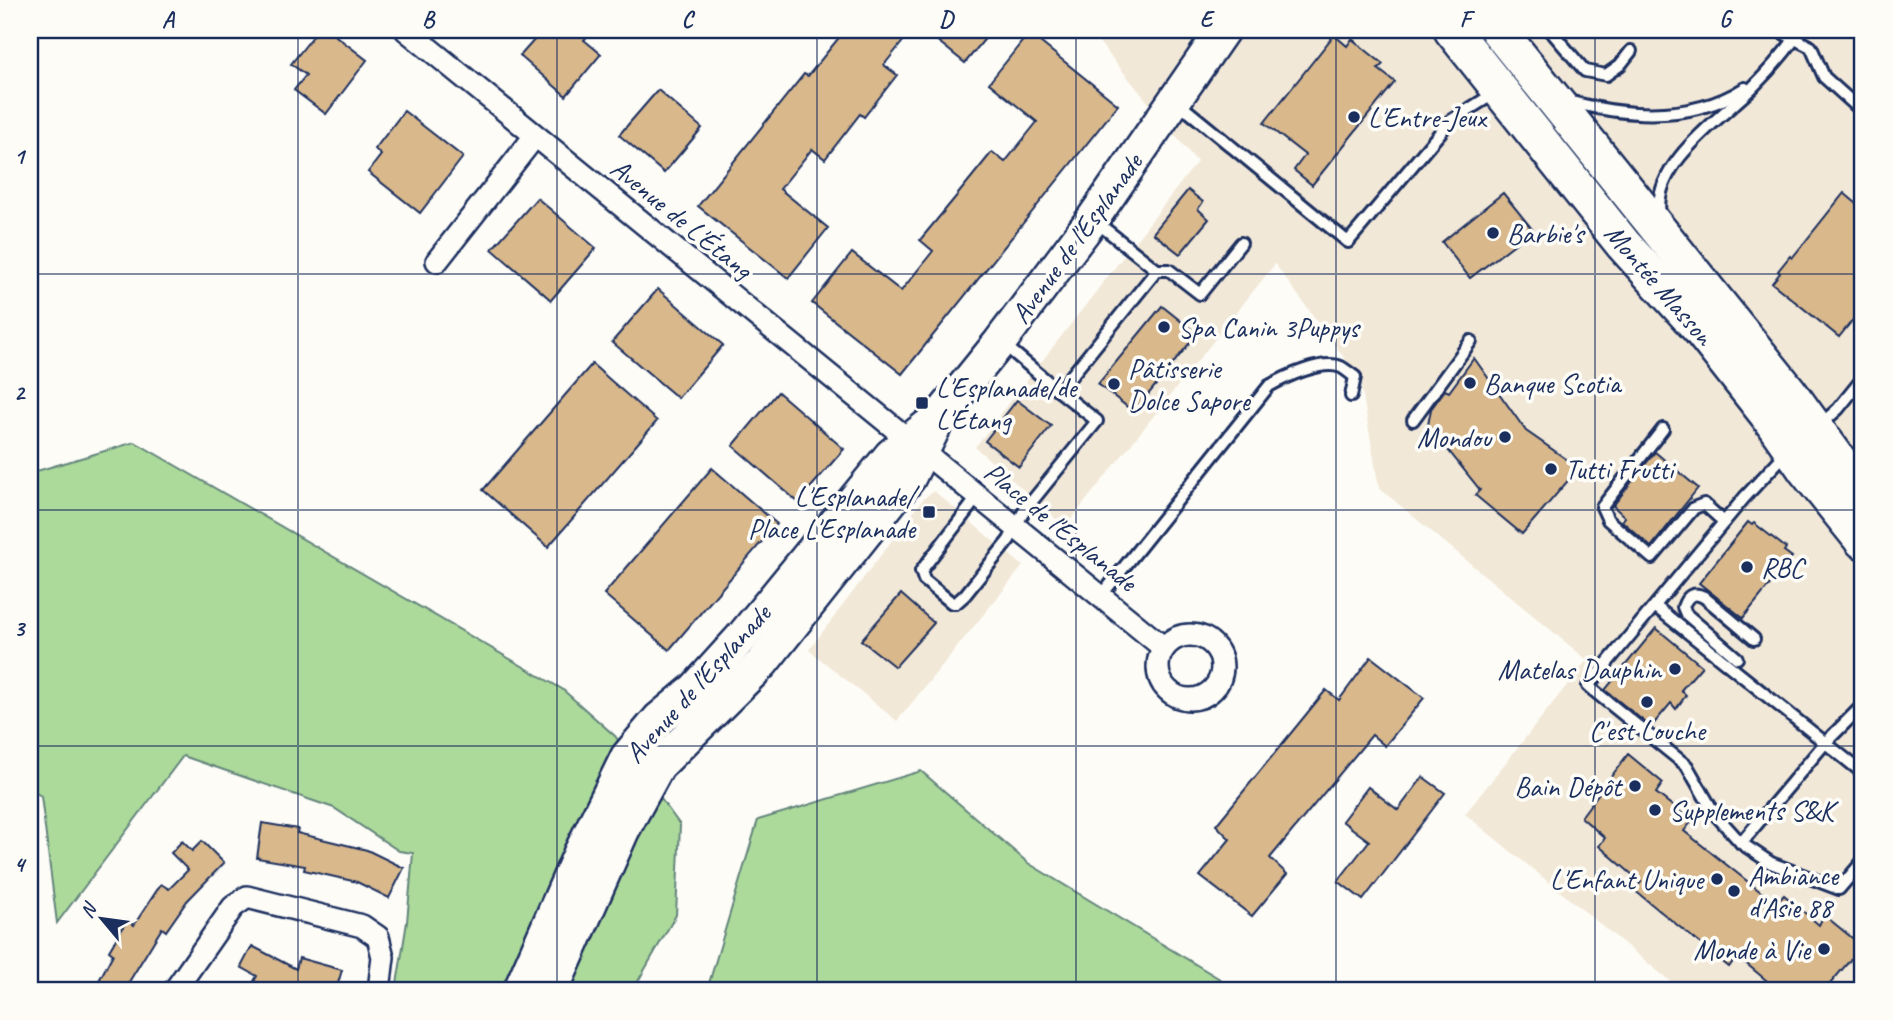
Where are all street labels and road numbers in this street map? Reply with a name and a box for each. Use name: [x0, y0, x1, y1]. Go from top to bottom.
street label: Avenue de l'Esplanade: [1003, 145, 1151, 330]
street label: Avenue de L'Étang: [604, 150, 761, 288]
street label: Montée Masson: [1597, 216, 1723, 353]
street label: Place de l'Esplanade: [977, 454, 1146, 600]
street label: Avenue de l'Esplanade: [617, 595, 779, 770]

